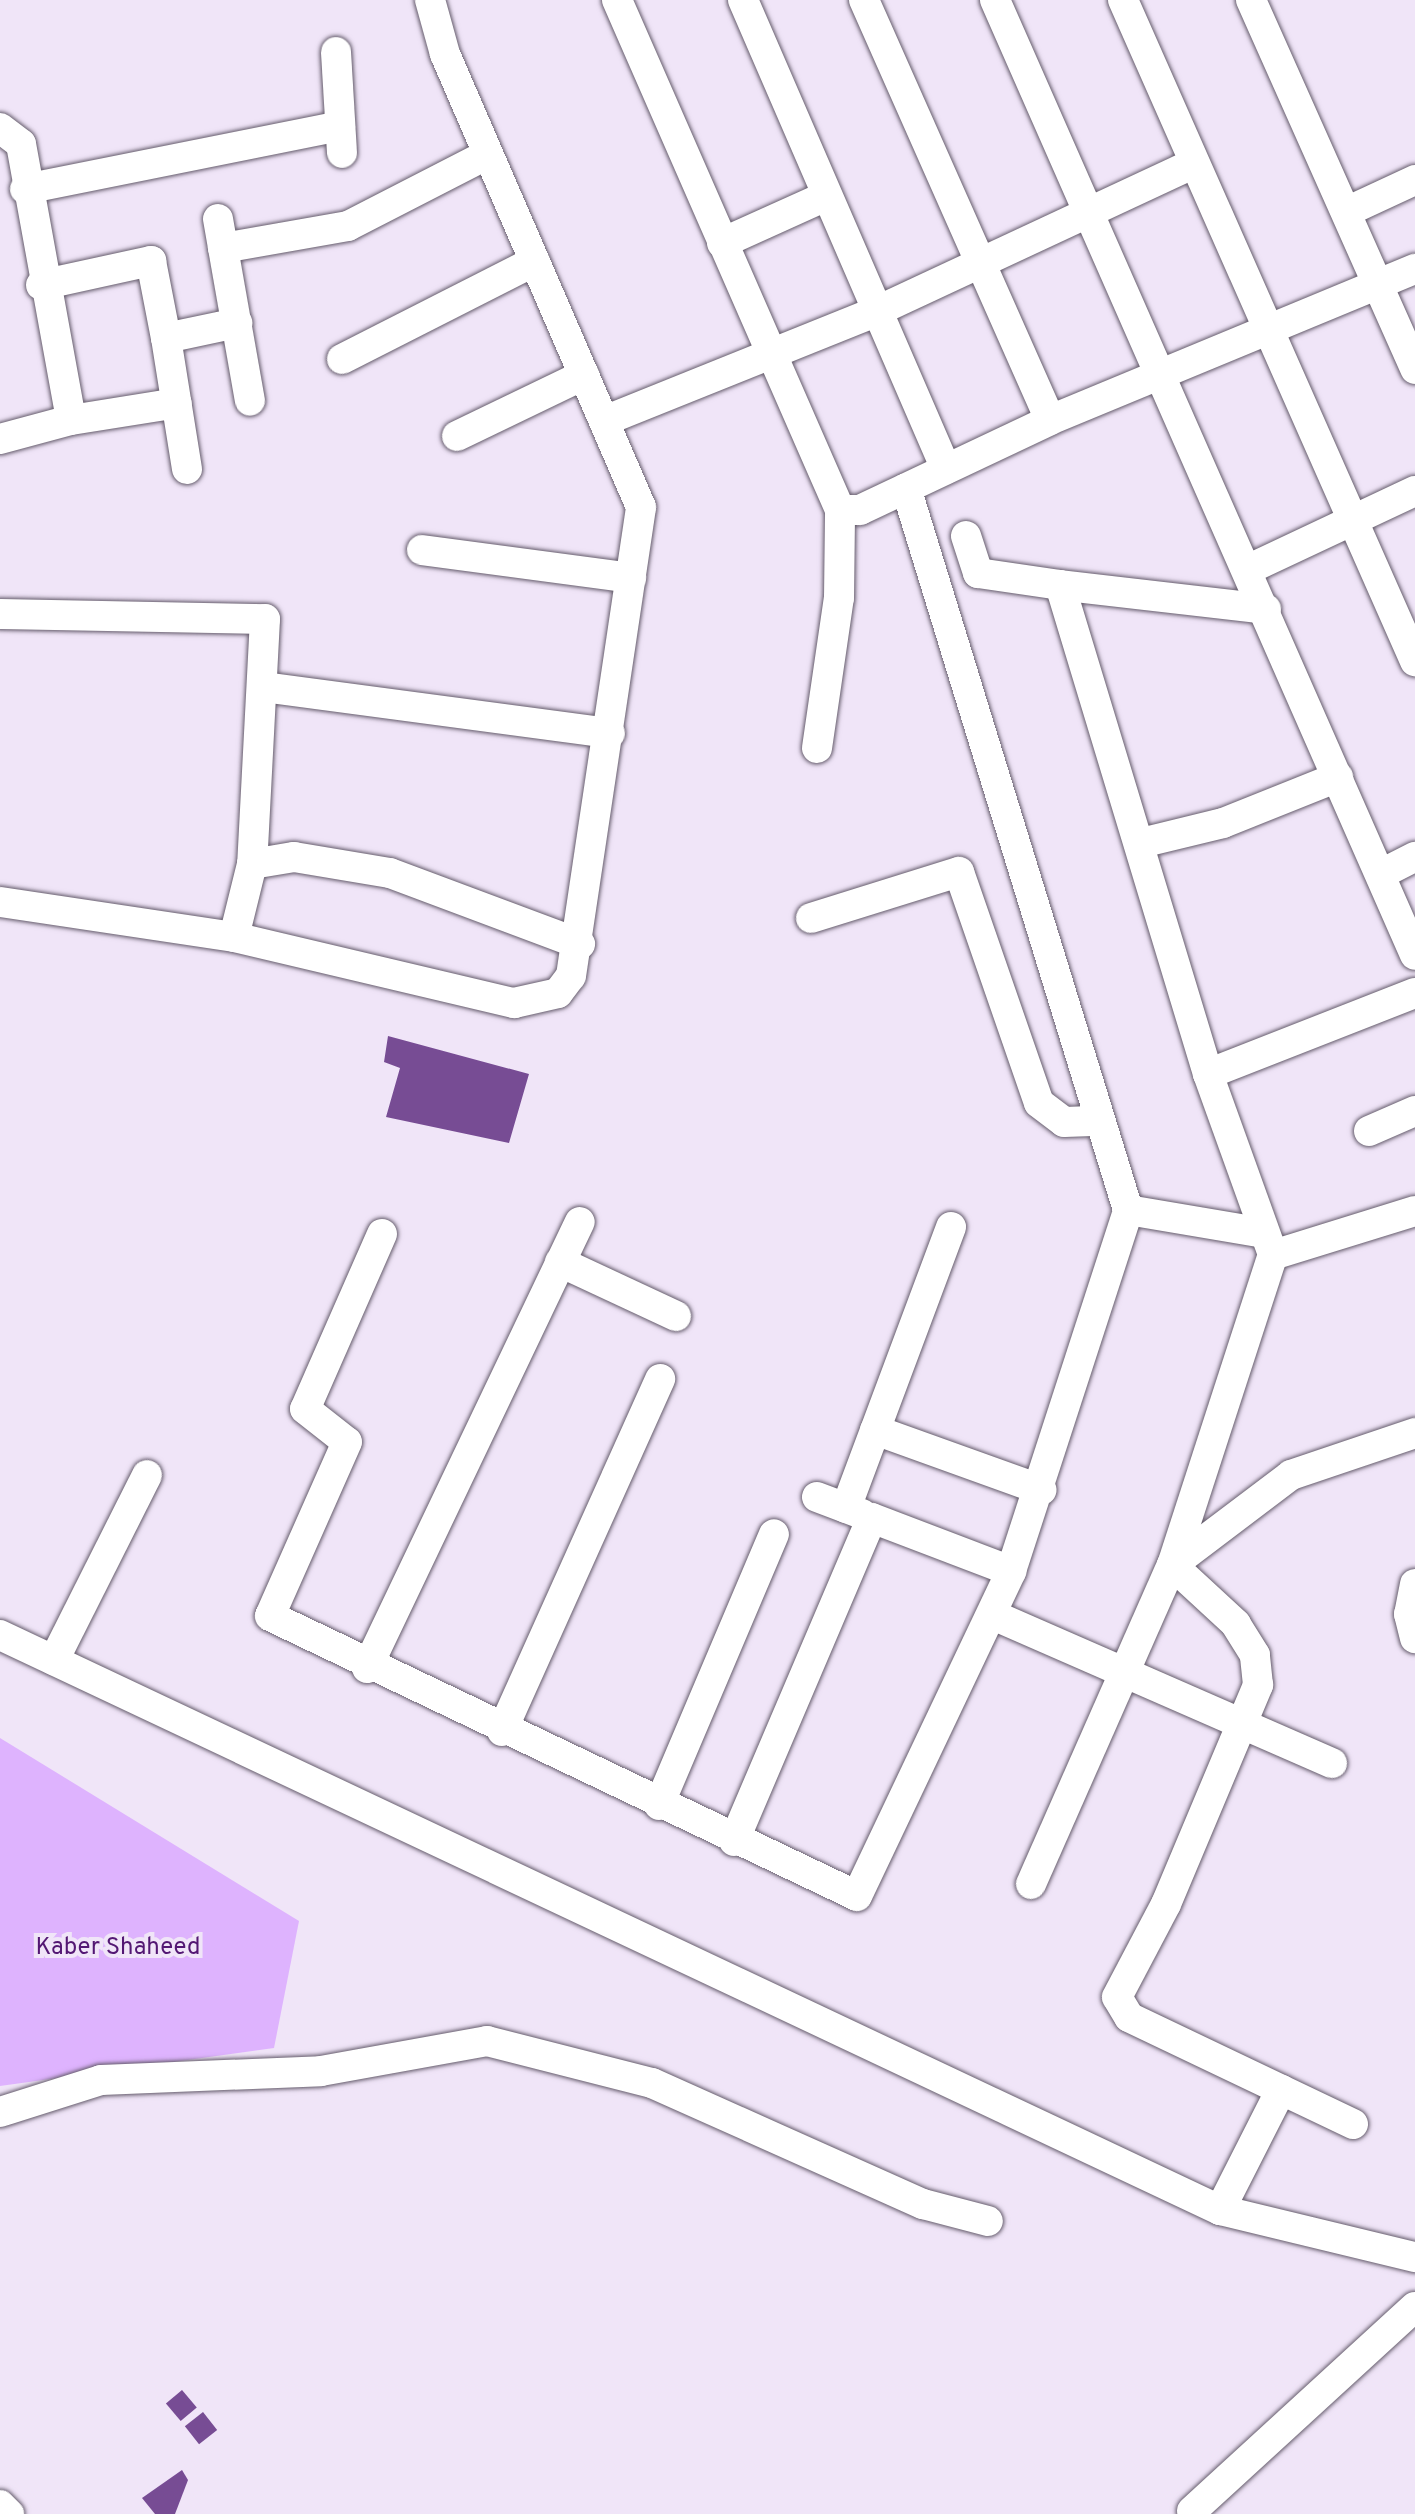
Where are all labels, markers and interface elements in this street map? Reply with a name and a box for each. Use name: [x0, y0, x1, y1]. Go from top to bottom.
park label: Kaber Shaheed: [36, 1935, 200, 1963]

